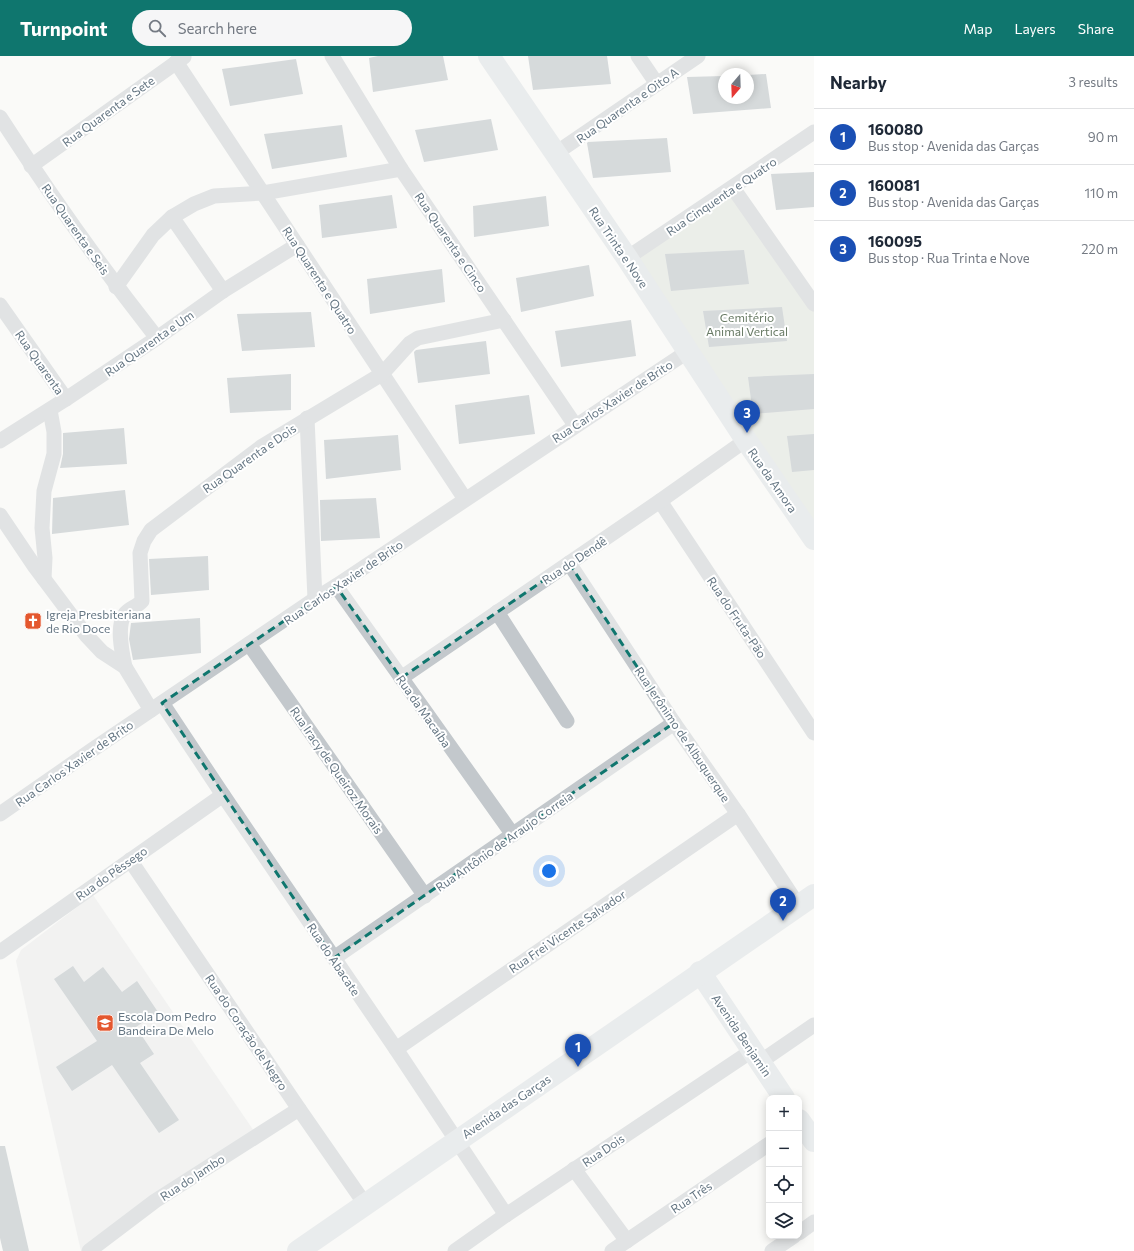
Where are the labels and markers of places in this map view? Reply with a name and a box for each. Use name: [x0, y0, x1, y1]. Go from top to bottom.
pin: 3: [734, 400, 760, 433]
place label: Igreja Presbiteriana de Rio Doce: [46, 607, 151, 635]
church icon: Igreja Presbiteriana de Rio Doce: [23, 611, 43, 631]
pin: 2: [770, 888, 796, 921]
place label: Escola Dom Pedro Bandeira De Melo: [118, 1009, 216, 1037]
school or university icon: Escola Dom Pedro Bandeira De Melo: [95, 1013, 115, 1033]
pin: 1: [565, 1034, 591, 1067]

